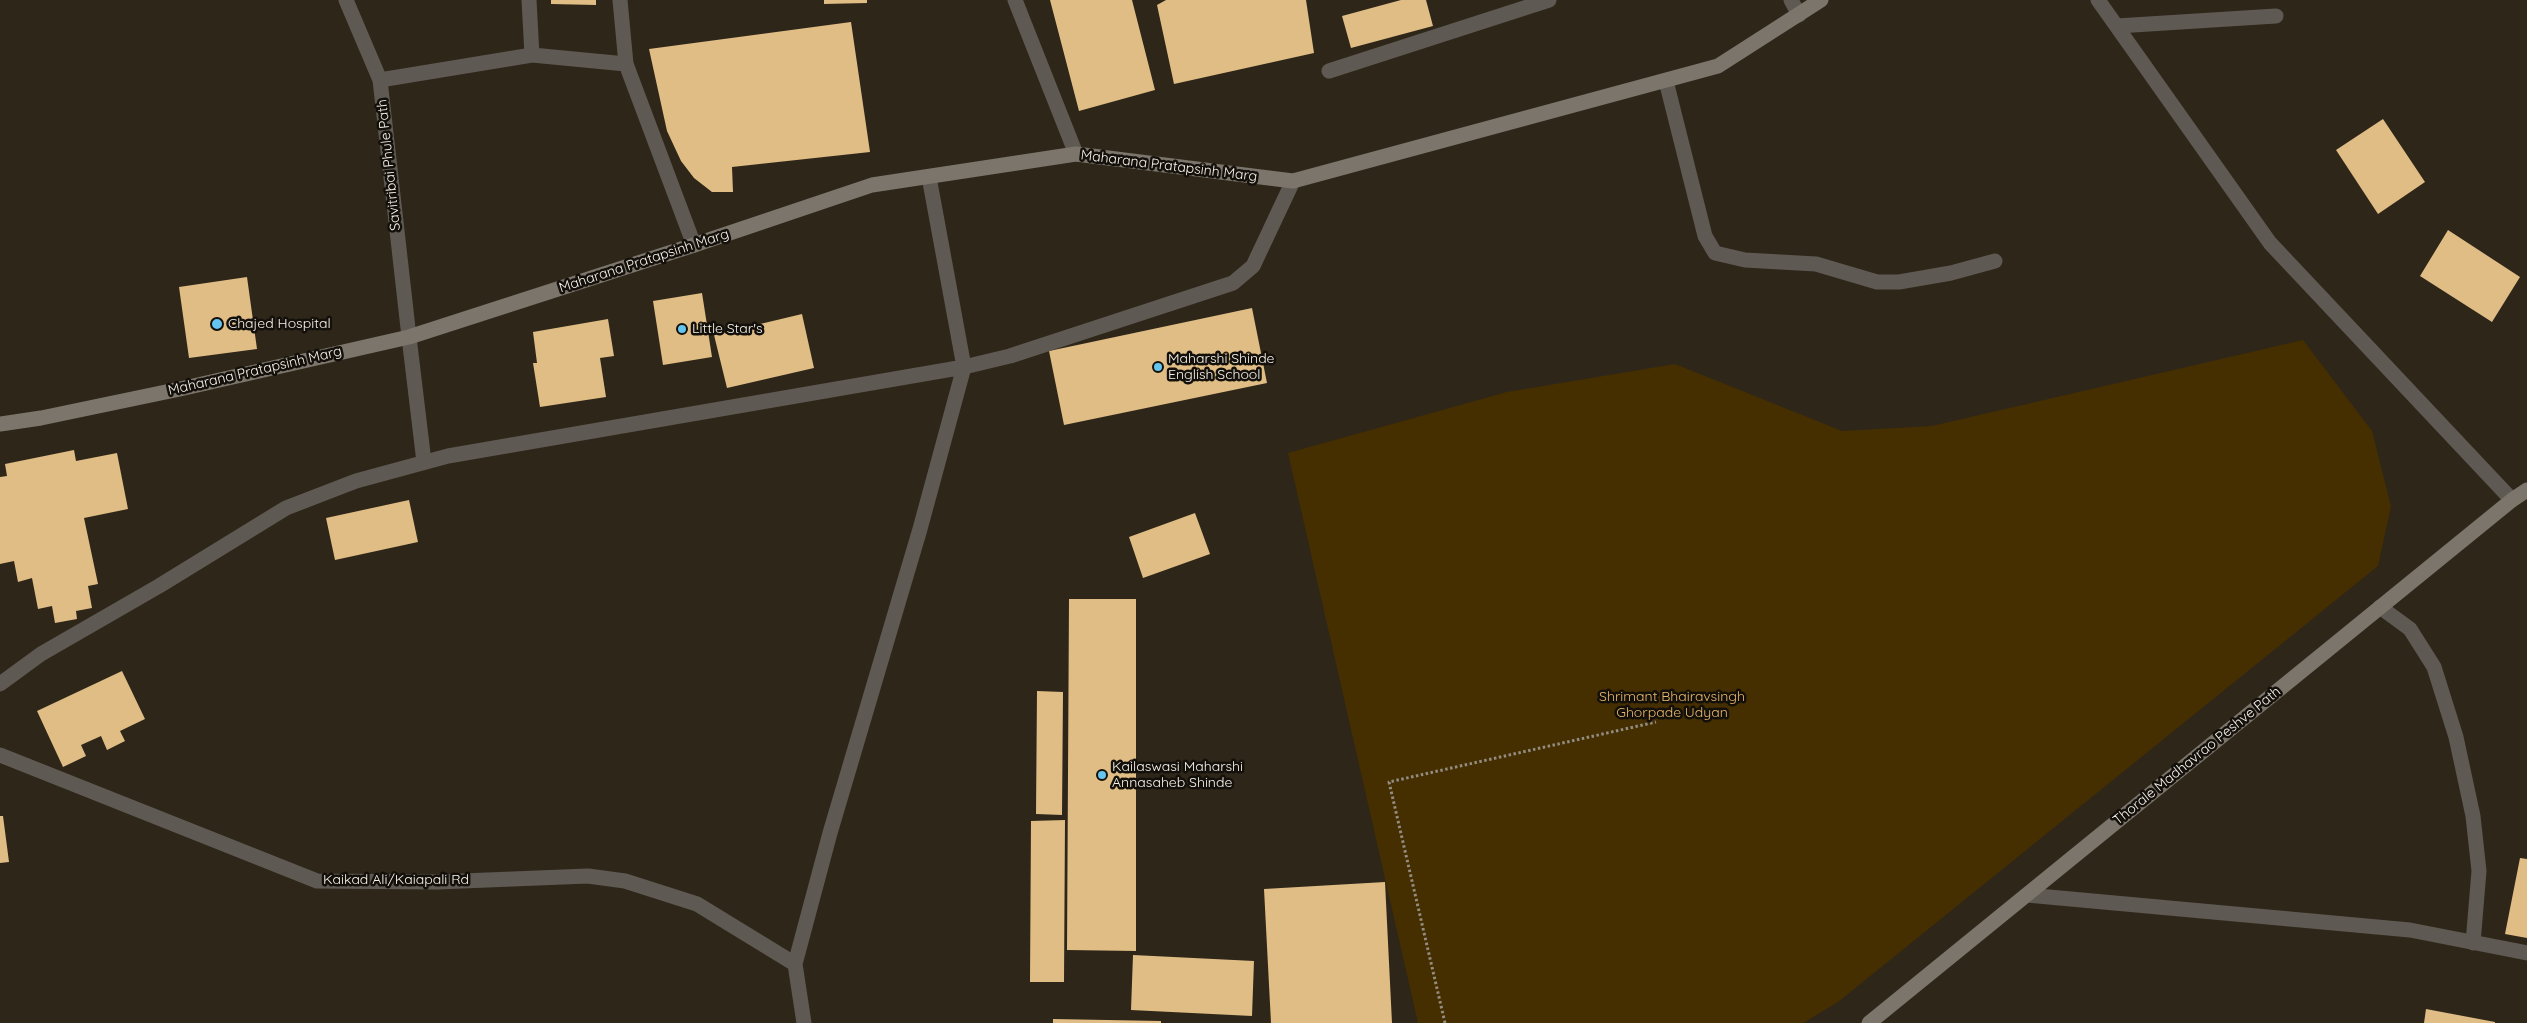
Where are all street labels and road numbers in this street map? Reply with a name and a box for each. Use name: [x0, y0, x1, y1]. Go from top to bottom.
street label: Savitribai Phule Path: [374, 98, 404, 232]
street label: Maharana Pratapsinh Marg: [1080, 147, 1258, 185]
street label: Maharana Pratapsinh Marg: [557, 226, 731, 296]
street label: Maharana Pratapsinh Marg: [167, 343, 343, 399]
street label: Thorale Madhavrao Peshve Path: [2110, 683, 2284, 829]
street label: Kaikad Ali/Kaiapali Rd: [323, 872, 469, 888]

